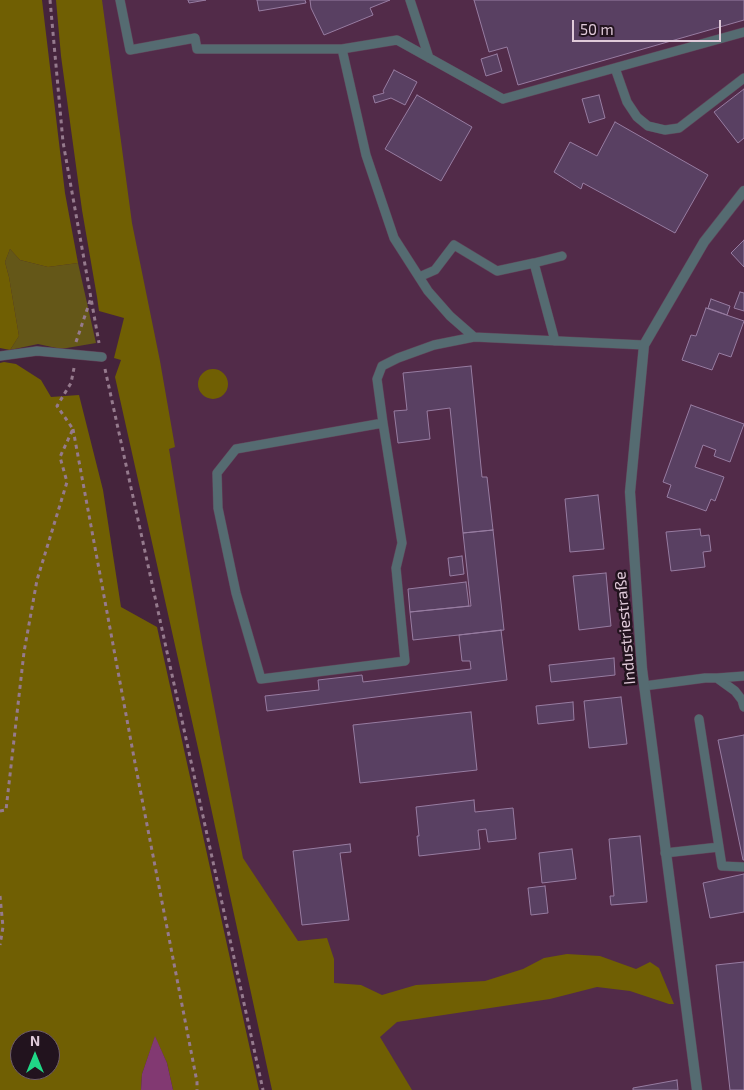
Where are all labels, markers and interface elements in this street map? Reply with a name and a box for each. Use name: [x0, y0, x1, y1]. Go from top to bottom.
scale bar: [574, 10, 723, 42]
text: 50 m: [580, 20, 614, 38]
street label: Industriestraße: [610, 570, 640, 686]
north arrow: [10, 1030, 60, 1080]
text: N: [30, 1032, 40, 1049]

